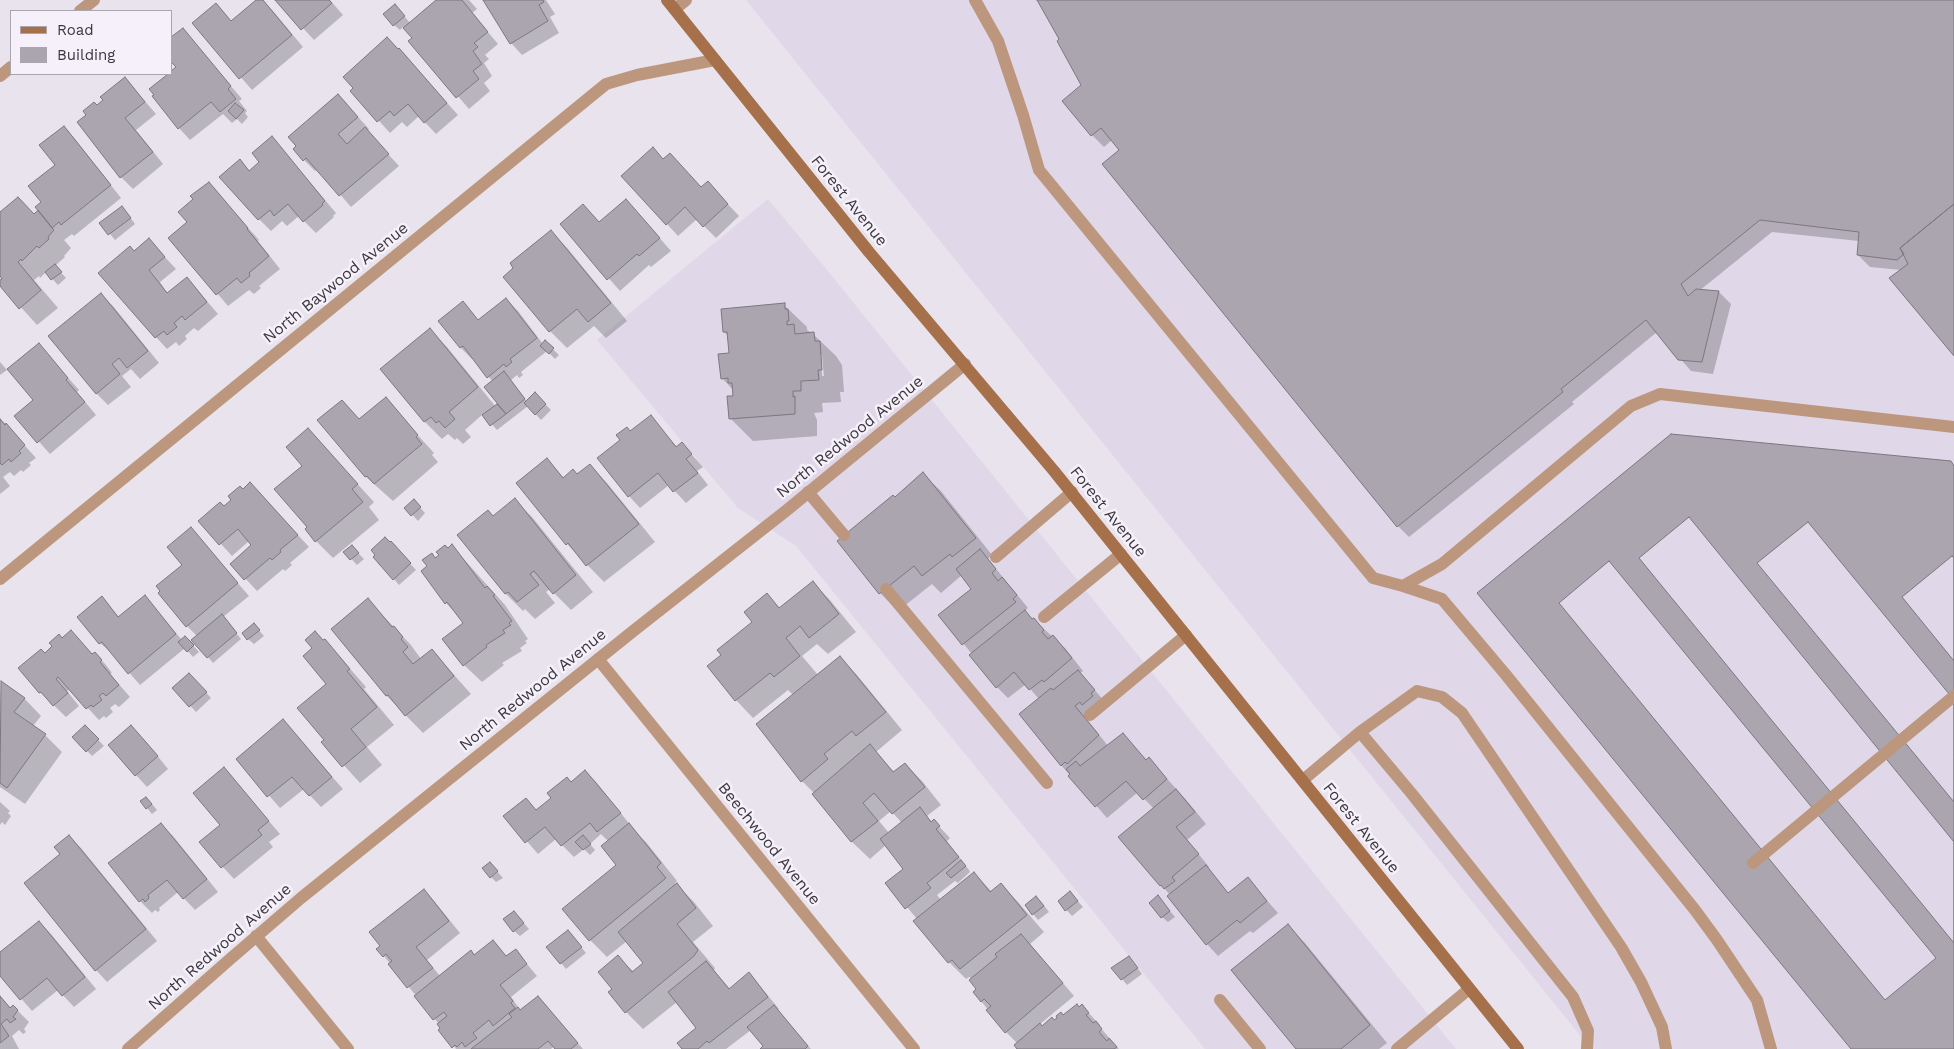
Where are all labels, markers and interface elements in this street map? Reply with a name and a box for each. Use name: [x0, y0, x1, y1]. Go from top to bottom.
legend: [10, 10, 172, 75]
text: Road: [57, 21, 94, 39]
text: Building: [57, 46, 115, 64]
street label: Forest Avenue: [807, 152, 891, 250]
street label: North Baywood Avenue: [260, 219, 412, 347]
street label: North Redwood Avenue: [773, 372, 927, 502]
street label: Forest Avenue: [1066, 463, 1150, 561]
street label: North Redwood Avenue: [456, 625, 610, 755]
street label: Beechwood Avenue: [714, 779, 824, 909]
street label: Forest Avenue: [1319, 779, 1403, 877]
street label: North Redwood Avenue: [145, 880, 295, 1014]

